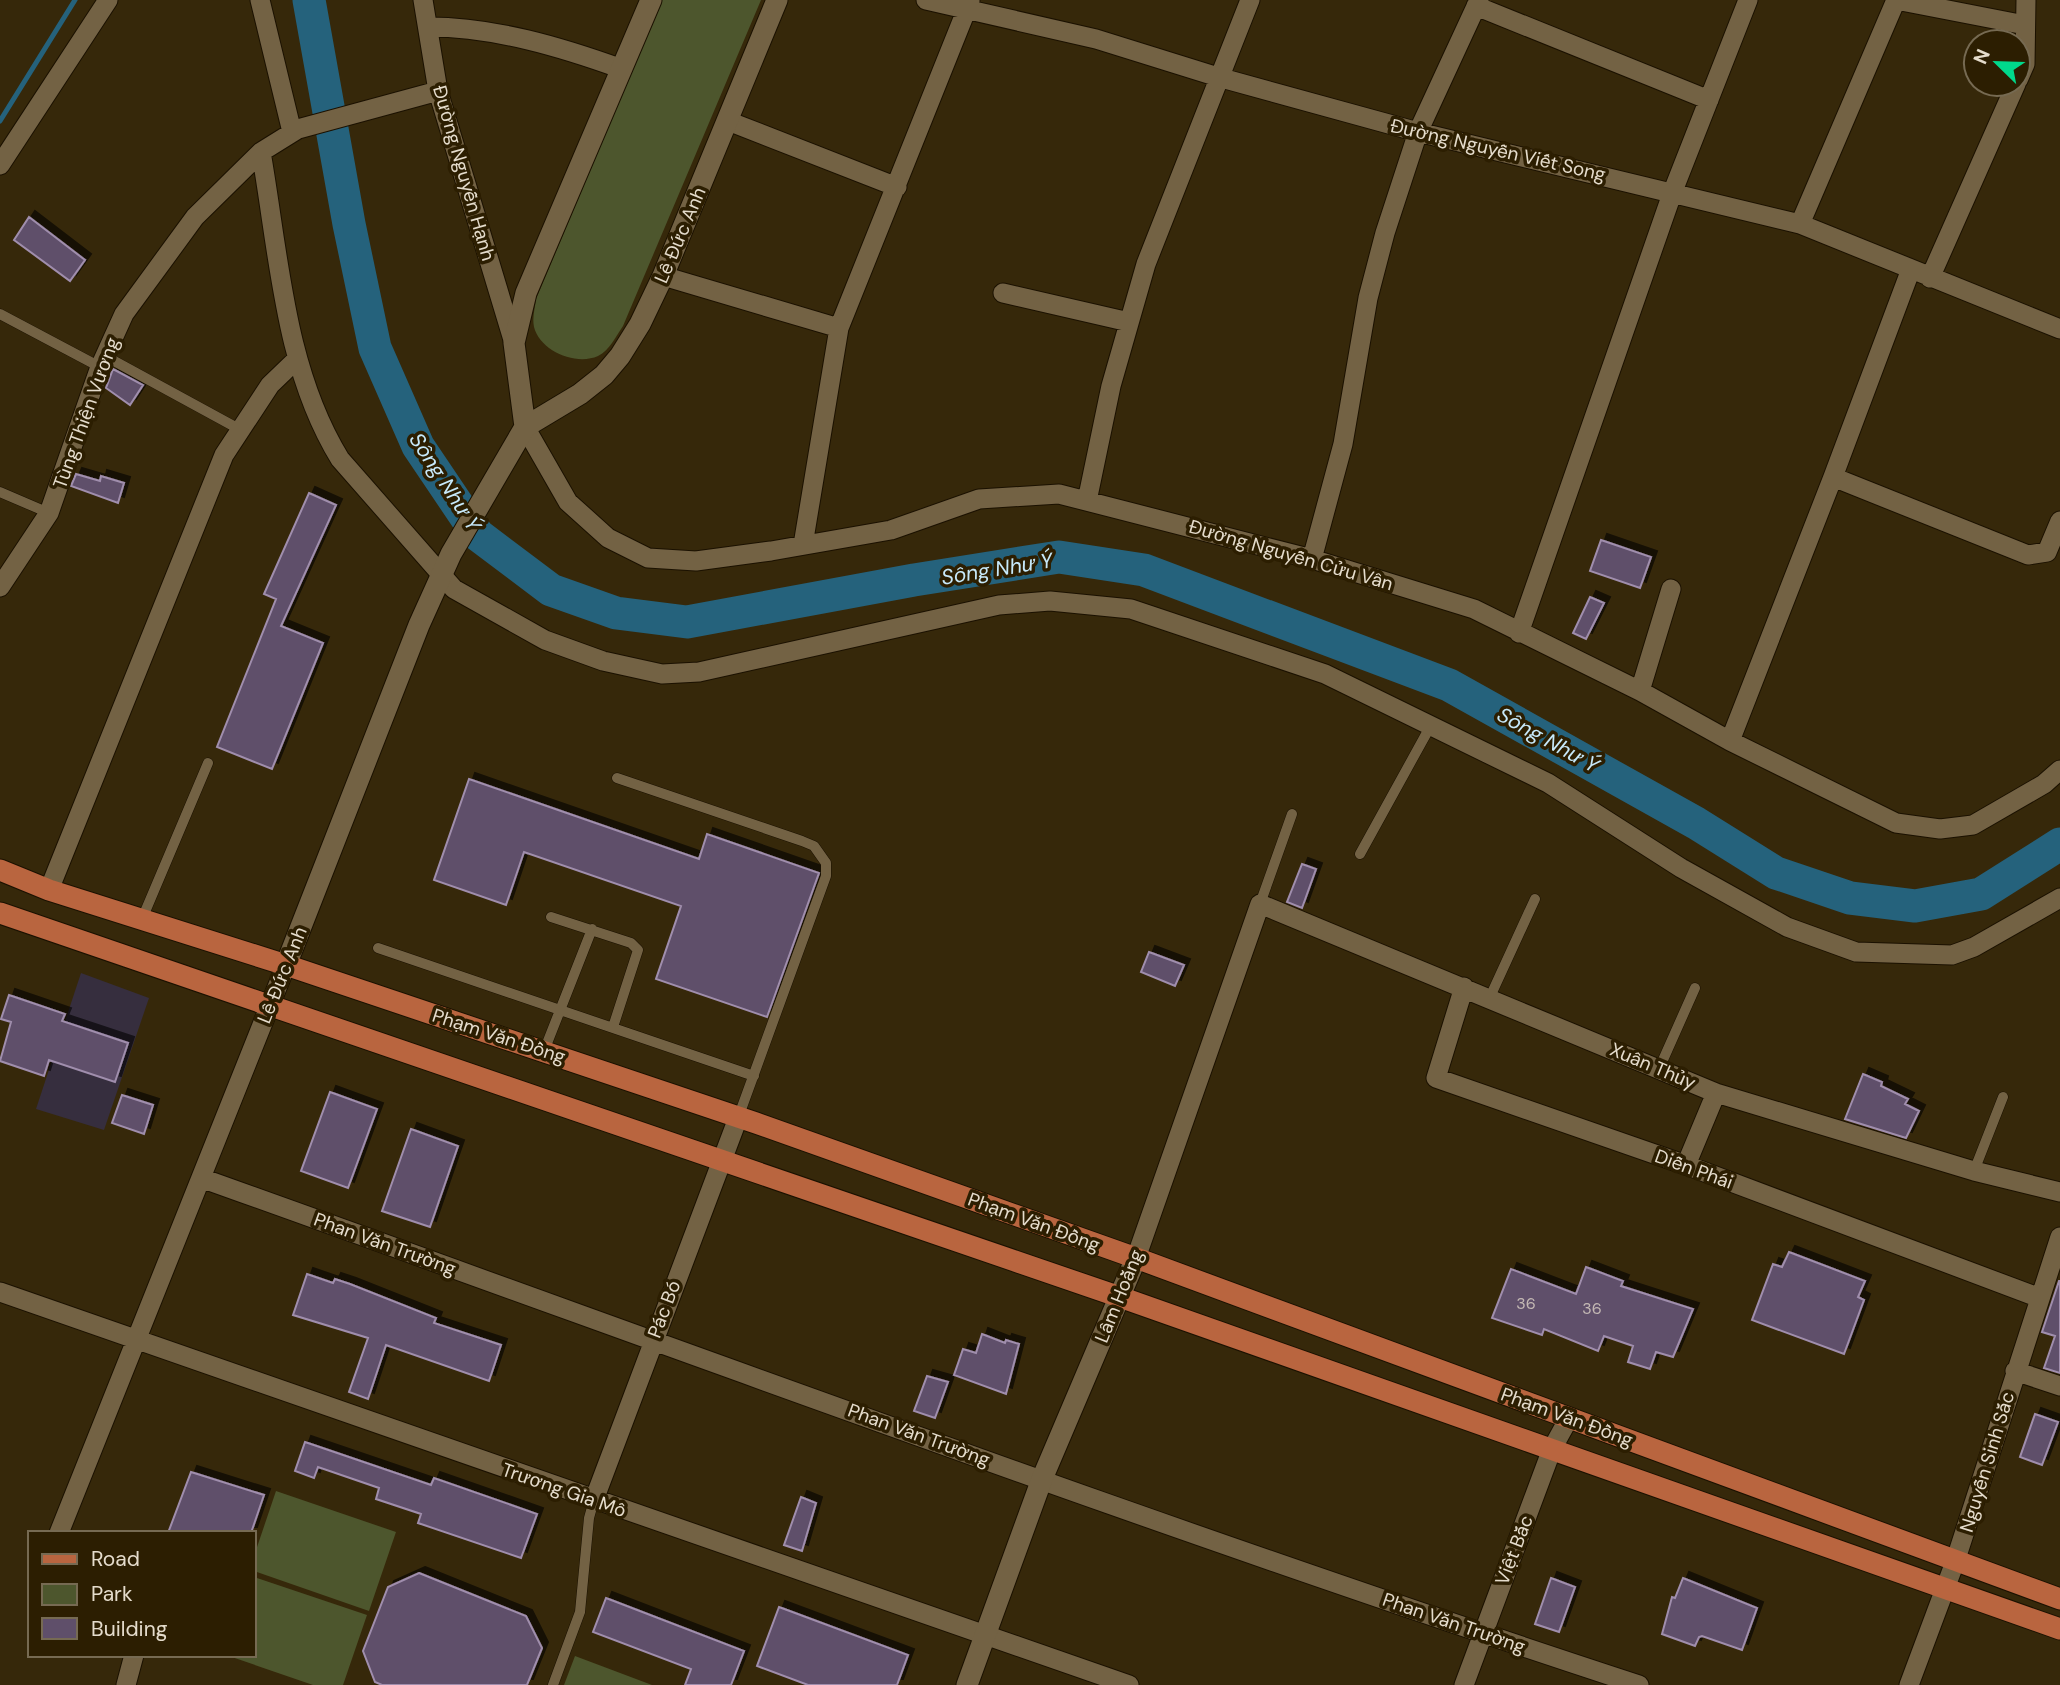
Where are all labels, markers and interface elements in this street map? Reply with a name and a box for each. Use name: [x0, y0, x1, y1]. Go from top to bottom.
north arrow: [1962, 28, 2032, 98]
text: N: [1968, 45, 1996, 68]
street label: Đường Nguyễn Hạnh: [427, 82, 501, 264]
street label: Đường Nguyễn Viết Song: [1388, 113, 1609, 187]
street label: Lê Đức Anh: [649, 183, 711, 287]
street label: Tùng Thiện Vương: [47, 334, 125, 492]
water label: Sông Như Ý: [403, 427, 488, 538]
street label: Đường Nguyễn Cửu Vân: [1186, 514, 1396, 596]
water label: Sông Như Ý: [939, 546, 1056, 592]
water label: Sông Như Ý: [1492, 701, 1606, 780]
street label: Lê Đức Anh: [251, 923, 313, 1027]
street label: Phạm Văn Đồng: [429, 1003, 569, 1069]
street label: Xuân Thủy: [1606, 1037, 1700, 1095]
street label: Diễn Phái: [1652, 1143, 1736, 1195]
street label: Phạm Văn Đồng: [965, 1187, 1104, 1258]
street label: Phan Văn Trường: [310, 1207, 460, 1281]
street label: Lâm Hoằng: [1089, 1245, 1149, 1346]
street label: Pác Bó: [642, 1277, 686, 1341]
house number: 36: [1516, 1293, 1536, 1314]
house number: 36: [1582, 1298, 1602, 1319]
street label: Phạm Văn Đồng: [1498, 1382, 1637, 1453]
street label: Nguyễn Sinh Sắc: [1954, 1389, 2020, 1535]
street label: Phan Văn Trường: [844, 1398, 994, 1472]
street label: Trương Gia Mô: [498, 1457, 630, 1523]
street label: Việt Bắc: [1489, 1511, 1539, 1589]
legend: [28, 1531, 256, 1657]
text: Road: [91, 1545, 140, 1573]
text: Park: [91, 1580, 133, 1608]
street label: Phan Văn Trường: [1379, 1587, 1529, 1659]
text: Building: [91, 1615, 168, 1643]

